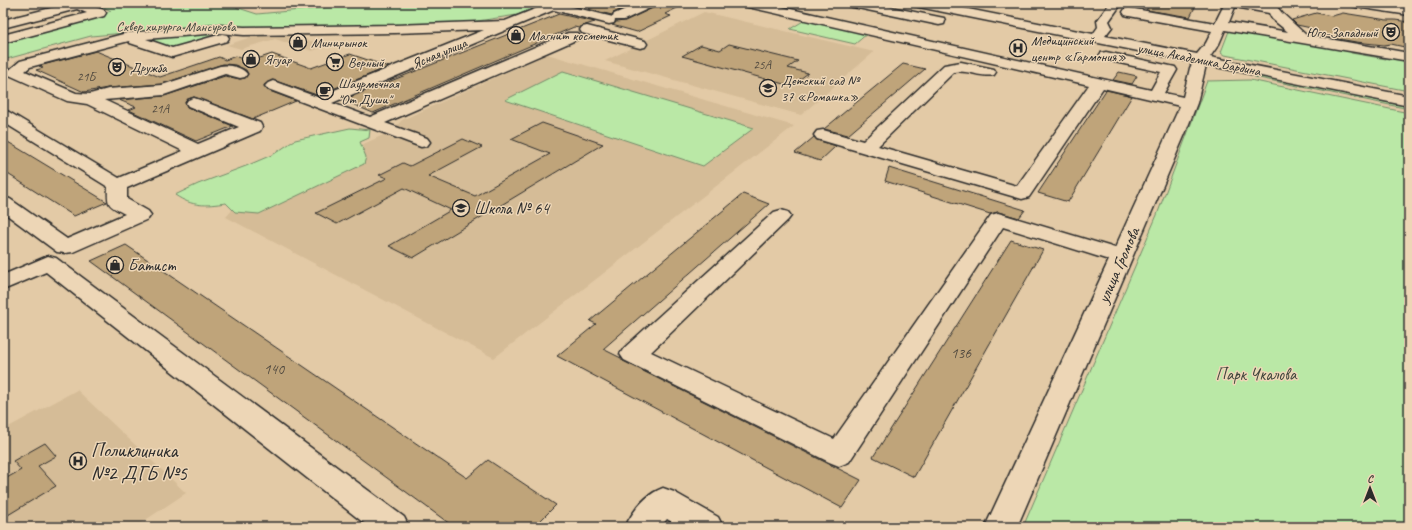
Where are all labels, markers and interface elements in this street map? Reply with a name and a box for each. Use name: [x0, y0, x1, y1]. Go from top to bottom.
park label: Сквер хирурга Мансурова: [116, 18, 237, 35]
theatre icon: Юго-Западный: [1381, 22, 1401, 42]
place label: Юго-Западный: [1307, 24, 1379, 41]
shop icon: Магнит косметик: [506, 25, 526, 45]
place label: Магнит косметик: [529, 27, 619, 44]
shop icon: Минирынок: [288, 32, 308, 52]
place label: Медицинский центр «Гармония»: [1031, 32, 1126, 65]
place label: Минирынок: [311, 34, 368, 51]
street label: Ясная улица: [409, 34, 470, 73]
hospital icon: Медицинский центр «Гармония»: [1008, 38, 1028, 58]
street label: улица Академика Бардина: [1135, 39, 1263, 80]
shop icon: Ягуар: [241, 49, 261, 69]
place label: Ягуар: [264, 51, 292, 68]
supermarket icon: Верный: [325, 52, 345, 72]
place label: Верный: [348, 54, 385, 71]
theatre icon: Дружба: [107, 57, 127, 77]
house number: 25А: [753, 57, 772, 73]
place label: Дружба: [130, 59, 168, 76]
house number: 21Б: [77, 69, 98, 85]
place label: Детский сад № 37 «Ромашка»: [781, 72, 861, 105]
place label: Шаурмечная "От Души": [338, 75, 400, 108]
school or university icon: Детский сад № 37 «Ромашка»: [758, 78, 778, 98]
cafe icon: Шаурмечная "От Души": [315, 81, 335, 101]
house number: 21А: [151, 101, 170, 117]
school or university icon: Школа № 64: [451, 198, 471, 218]
place label: Школа № 64: [474, 198, 551, 219]
street label: улица Громова: [1092, 222, 1145, 307]
shop icon: Батист: [105, 255, 125, 275]
place label: Батист: [128, 255, 176, 276]
house number: 136: [951, 344, 972, 363]
house number: 140: [264, 360, 285, 379]
park label: Парк Чкалова: [1216, 364, 1298, 385]
place label: Поликлиника №2 ДГБ №5: [91, 438, 188, 486]
hospital icon: Поликлиника №2 ДГБ №5: [68, 451, 88, 471]
north arrow: [1350, 468, 1390, 508]
text: С: [1367, 471, 1374, 485]

